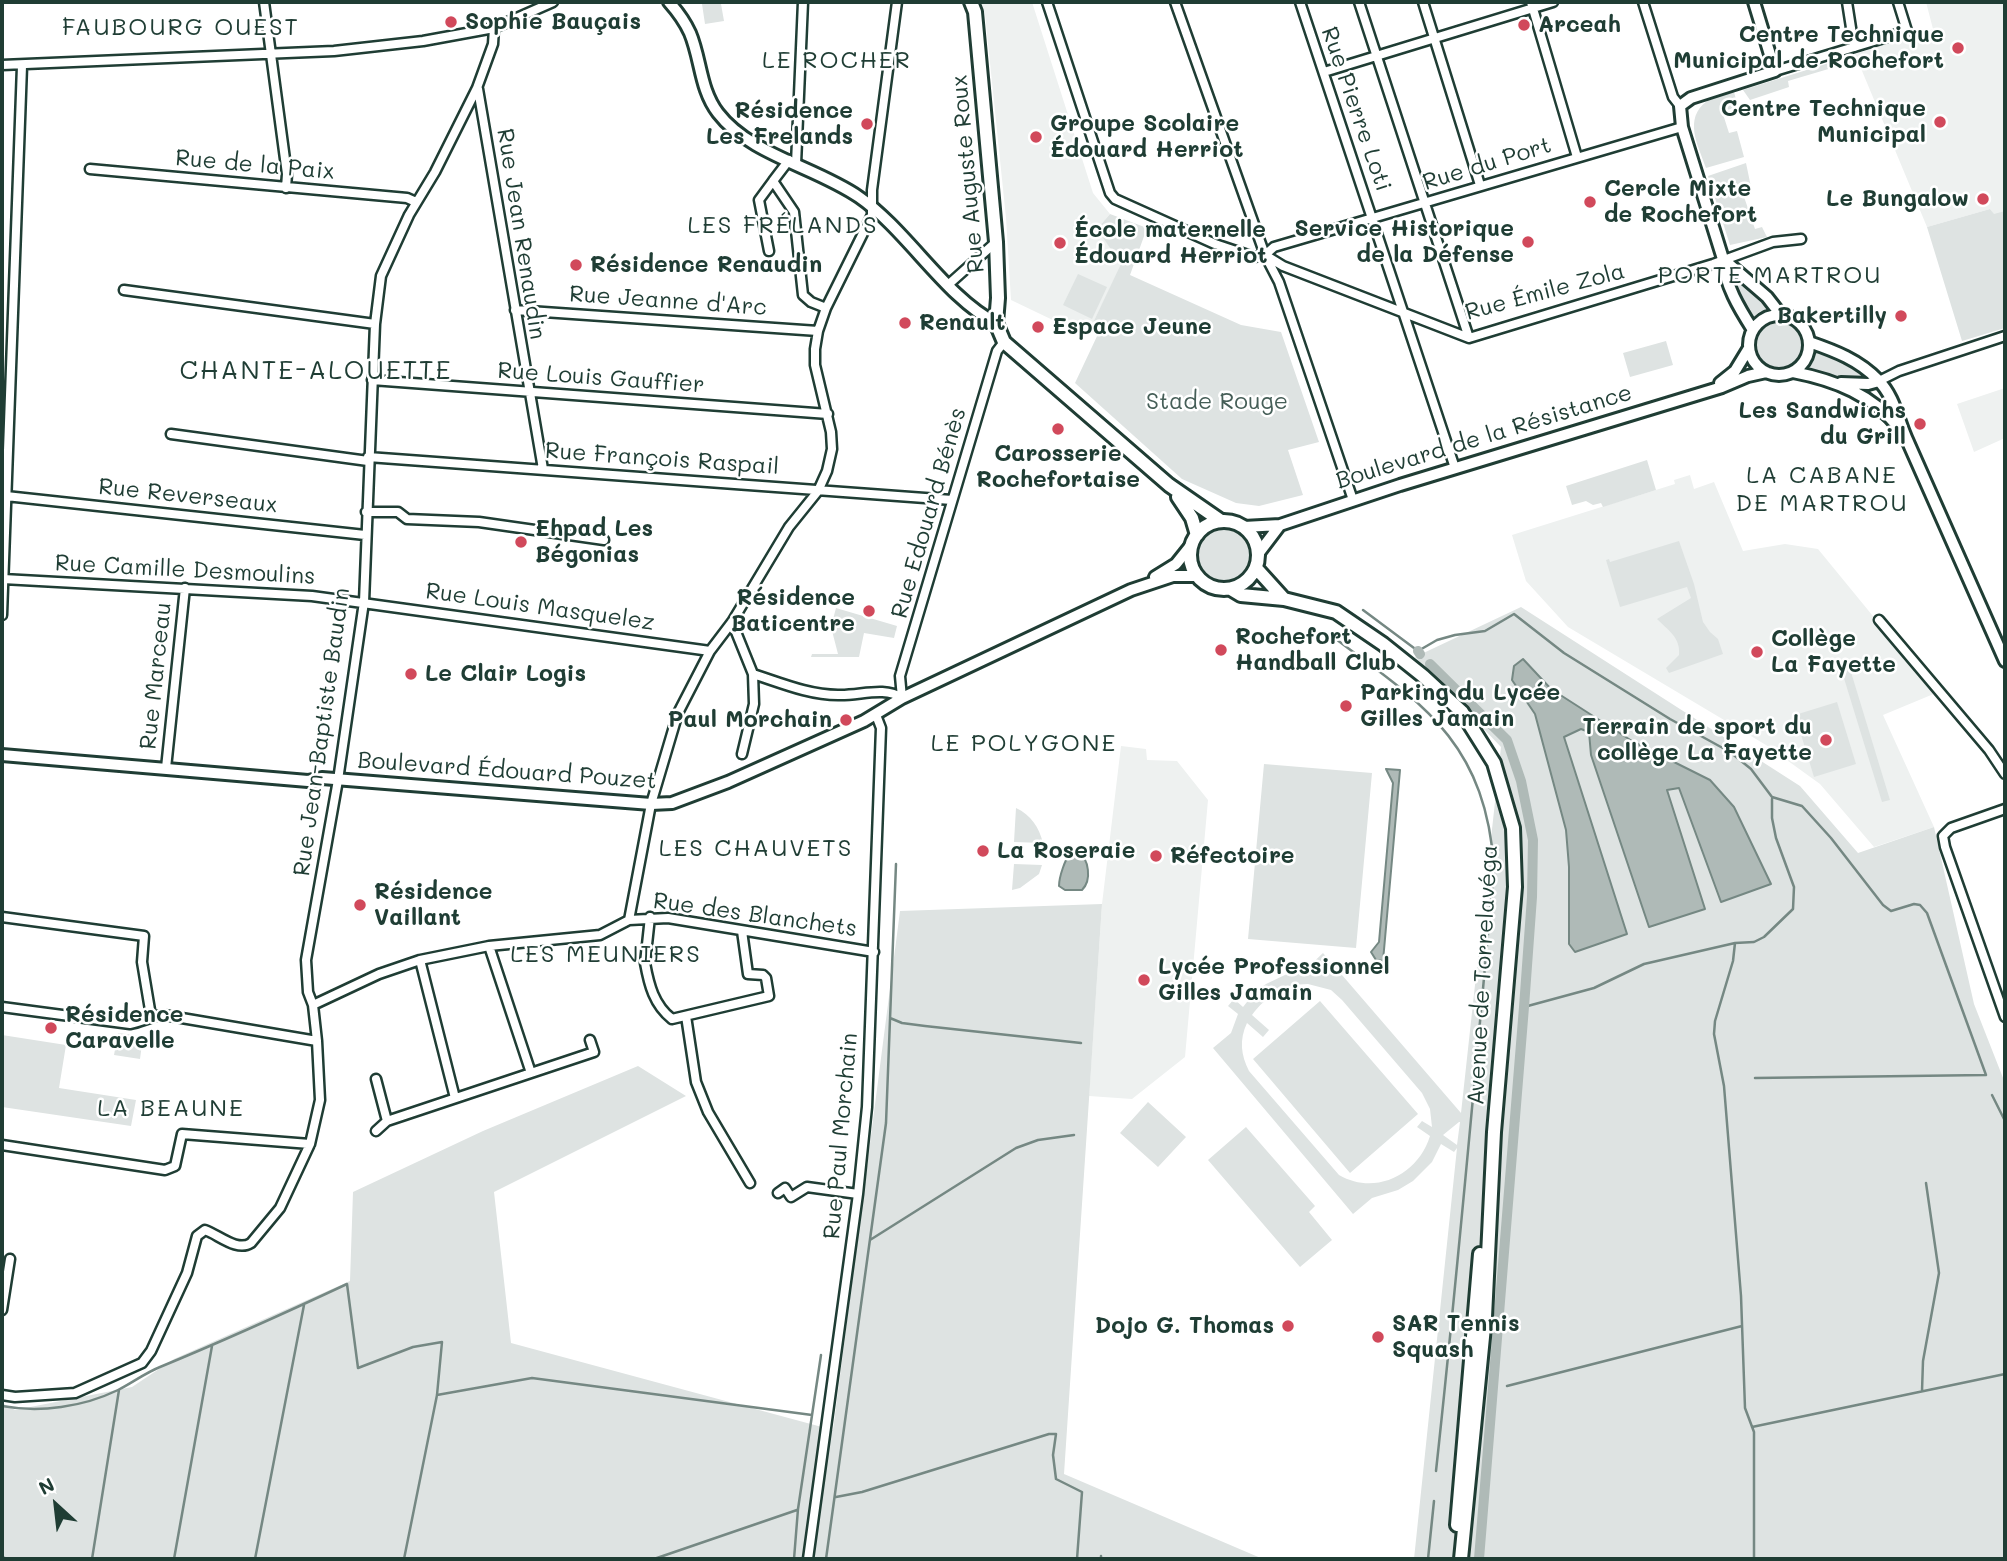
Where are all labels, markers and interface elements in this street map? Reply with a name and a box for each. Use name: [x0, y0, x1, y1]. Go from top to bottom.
place label: Sophie Bauçais: [465, 8, 641, 36]
place label: Arceah: [1538, 11, 1621, 39]
district label: FAUBOURG OUEST: [64, 14, 298, 42]
marker: Sophie Bauçais: [443, 14, 459, 30]
marker: Arceah: [1516, 17, 1532, 33]
place label: Centre Technique Municipal de Rochefort: [1673, 21, 1944, 75]
street label: Rue Pierre Loti: [1315, 23, 1397, 195]
marker: Centre Technique Municipal de Rochefort: [1950, 40, 1966, 56]
district label: LE ROCHER: [763, 47, 911, 75]
street label: Rue Auguste Roux: [946, 74, 990, 274]
place label: Centre Technique Municipal: [1721, 95, 1926, 149]
place label: Résidence Les Frelands: [706, 97, 853, 151]
place label: Groupe Scolaire Édouard Herriot: [1050, 110, 1243, 164]
marker: Centre Technique Municipal: [1932, 114, 1948, 130]
marker: Résidence Les Frelands: [859, 116, 875, 132]
street label: Rue Jean Renaudin: [491, 127, 551, 341]
marker: Groupe Scolaire Édouard Herriot: [1028, 129, 1044, 145]
street label: Rue du Port: [1419, 131, 1555, 197]
street label: Rue de la Paix: [174, 144, 336, 186]
place label: Cercle Mixte de Rochefort: [1604, 175, 1757, 229]
place label: Le Bungalow: [1826, 185, 1969, 213]
marker: Le Bungalow: [1975, 191, 1991, 207]
marker: Cercle Mixte de Rochefort: [1582, 194, 1598, 210]
district label: LES FRÉLANDS: [689, 212, 877, 240]
place label: Service Historique de la Défense: [1294, 215, 1514, 269]
place label: École maternelle Édouard Herriot: [1074, 216, 1267, 270]
marker: Service Historique de la Défense: [1520, 234, 1536, 250]
marker: École maternelle Édouard Herriot: [1052, 235, 1068, 251]
place label: Résidence Renaudin: [590, 251, 822, 279]
marker: Résidence Renaudin: [568, 257, 584, 273]
street label: Rue Émile Zola: [1462, 257, 1628, 327]
district label: PORTE MARTROU: [1659, 262, 1881, 290]
street label: Rue Jeanne d'Arc: [568, 280, 768, 322]
place label: Bakertilly: [1776, 302, 1887, 330]
marker: Bakertilly: [1893, 308, 1909, 324]
place label: Renault: [919, 309, 1006, 337]
place label: Espace Jeune: [1052, 313, 1212, 341]
marker: Renault: [897, 315, 913, 331]
marker: Espace Jeune: [1030, 319, 1046, 335]
district label: CHANTE-ALOUETTE: [181, 355, 451, 387]
street label: Rue Louis Gauffier: [497, 357, 705, 399]
street label: Boulevard de la Résistance: [1333, 379, 1635, 495]
park label: Stade Rouge: [1146, 388, 1288, 416]
place label: Les Sandwichs du Grill: [1739, 397, 1906, 451]
street label: Rue Edouard Bénès: [886, 404, 972, 622]
marker: Les Sandwichs du Grill: [1912, 416, 1928, 432]
marker: Carosserie Rochefortaise: [1050, 421, 1066, 437]
street label: Rue François Raspail: [544, 437, 780, 481]
place label: Carosserie Rochefortaise: [976, 440, 1140, 494]
district label: LA CABANE DE MARTROU: [1737, 462, 1907, 518]
street label: Rue Reverseaux: [97, 473, 279, 519]
place label: Ehpad Les Bégonias: [535, 515, 653, 569]
marker: Ehpad Les Bégonias: [513, 534, 529, 550]
street label: Rue Camille Desmoulins: [54, 549, 316, 591]
street label: Rue Louis Masquelez: [424, 577, 656, 637]
place label: Résidence Baticentre: [731, 584, 855, 638]
street label: Rue Jean-Baptiste Baudin: [288, 586, 356, 878]
street label: Rue Marceau: [135, 601, 177, 751]
marker: Résidence Baticentre: [861, 603, 877, 619]
place label: Rochefort Handball Club: [1235, 623, 1396, 677]
place label: Collège La Fayette: [1771, 625, 1896, 679]
marker: Rochefort Handball Club: [1213, 642, 1229, 658]
marker: Collège La Fayette: [1749, 644, 1765, 660]
place label: Le Clair Logis: [425, 660, 586, 688]
marker: Le Clair Logis: [403, 666, 419, 682]
place label: Parking du Lycée Gilles Jamain: [1360, 679, 1560, 733]
marker: Parking du Lycée Gilles Jamain: [1338, 698, 1354, 714]
place label: Paul Morchain: [668, 706, 832, 734]
marker: Paul Morchain: [838, 712, 854, 728]
place label: Terrain de sport du collège La Fayette: [1583, 713, 1812, 767]
district label: LE POLYGONE: [932, 730, 1116, 758]
marker: Terrain de sport du collège La Fayette: [1818, 732, 1834, 748]
street label: Boulevard Édouard Pouzet: [357, 747, 657, 795]
district label: LES CHAUVETS: [660, 835, 852, 863]
place label: La Roseraie: [997, 837, 1136, 865]
place label: Réfectoire: [1170, 842, 1295, 870]
marker: La Roseraie: [975, 843, 991, 859]
street label: Avenue de Torrelavéga: [1462, 844, 1504, 1106]
marker: Réfectoire: [1148, 848, 1164, 864]
place label: Résidence Vaillant: [374, 878, 492, 932]
street label: Rue des Blanchets: [651, 887, 859, 943]
marker: Résidence Vaillant: [352, 897, 368, 913]
district label: LES MEUNIERS: [512, 941, 700, 969]
place label: Lycée Professionnel Gilles Jamain: [1158, 953, 1390, 1007]
marker: Lycée Professionnel Gilles Jamain: [1136, 972, 1152, 988]
place label: Résidence Caravelle: [65, 1001, 183, 1055]
marker: Résidence Caravelle: [43, 1020, 59, 1036]
street label: Rue Paul Morchain: [818, 1032, 864, 1240]
district label: LA BEAUNE: [98, 1095, 244, 1123]
place label: SAR Tennis Squash: [1392, 1310, 1520, 1364]
place label: Dojo G. Thomas: [1095, 1312, 1274, 1340]
marker: Dojo G. Thomas: [1280, 1318, 1296, 1334]
marker: SAR Tennis Squash: [1370, 1329, 1386, 1345]
north arrow: [21, 1470, 91, 1540]
text: N: [34, 1471, 58, 1500]

